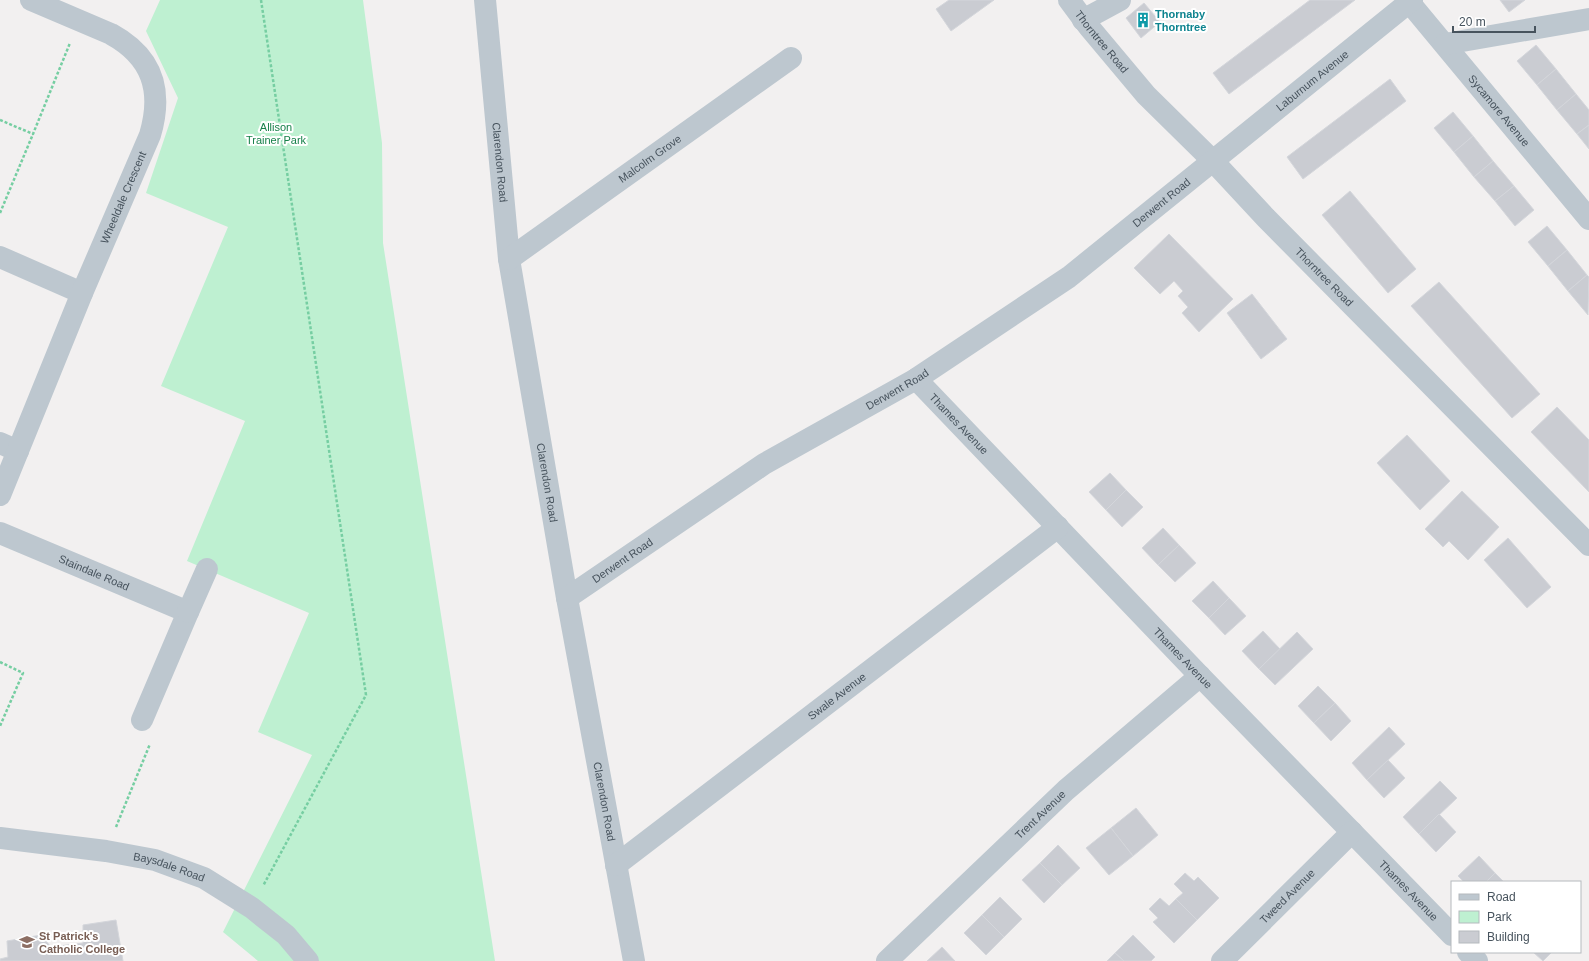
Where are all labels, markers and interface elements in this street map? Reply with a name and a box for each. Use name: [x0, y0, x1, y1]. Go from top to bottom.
street label: Thorntree Road: [1073, 8, 1131, 75]
place label: Thornaby Thorntree: [1155, 8, 1206, 33]
scale bar: [1453, 8, 1535, 34]
building icon: Thornaby Thorntree: [1134, 11, 1152, 29]
text: 20 m: [1459, 15, 1486, 29]
street label: Laburnum Avenue: [1274, 48, 1351, 113]
street label: Sycamore Avenue: [1466, 72, 1532, 149]
park label: Allison Trainer Park: [246, 121, 307, 146]
street label: Clarendon Road: [490, 122, 510, 203]
street label: Malcolm Grove: [616, 132, 684, 185]
street label: Wheeldale Crescent: [98, 150, 148, 245]
street label: Derwent Road: [1130, 176, 1193, 229]
street label: Thorntree Road: [1293, 245, 1356, 309]
street label: Derwent Road: [864, 366, 931, 412]
street label: Thames Avenue: [927, 391, 991, 457]
street label: Clarendon Road: [535, 442, 560, 523]
street label: Derwent Road: [590, 536, 655, 585]
street label: Staindale Road: [57, 552, 131, 593]
street label: Thames Avenue: [1151, 625, 1215, 691]
street label: Swale Avenue: [806, 670, 868, 722]
street label: Clarendon Road: [591, 761, 618, 842]
street label: Trent Avenue: [1013, 788, 1068, 841]
street label: Baysdale Road: [132, 850, 207, 884]
street label: Thames Avenue: [1377, 858, 1441, 923]
street label: Tweed Avenue: [1258, 867, 1317, 926]
legend: [1451, 881, 1581, 953]
text: Road: [1487, 890, 1516, 904]
text: Park: [1487, 910, 1513, 924]
place label: St Patrick's Catholic College: [39, 930, 125, 955]
text: Building: [1487, 930, 1530, 944]
school or university icon: St Patrick's Catholic College: [18, 933, 36, 951]

